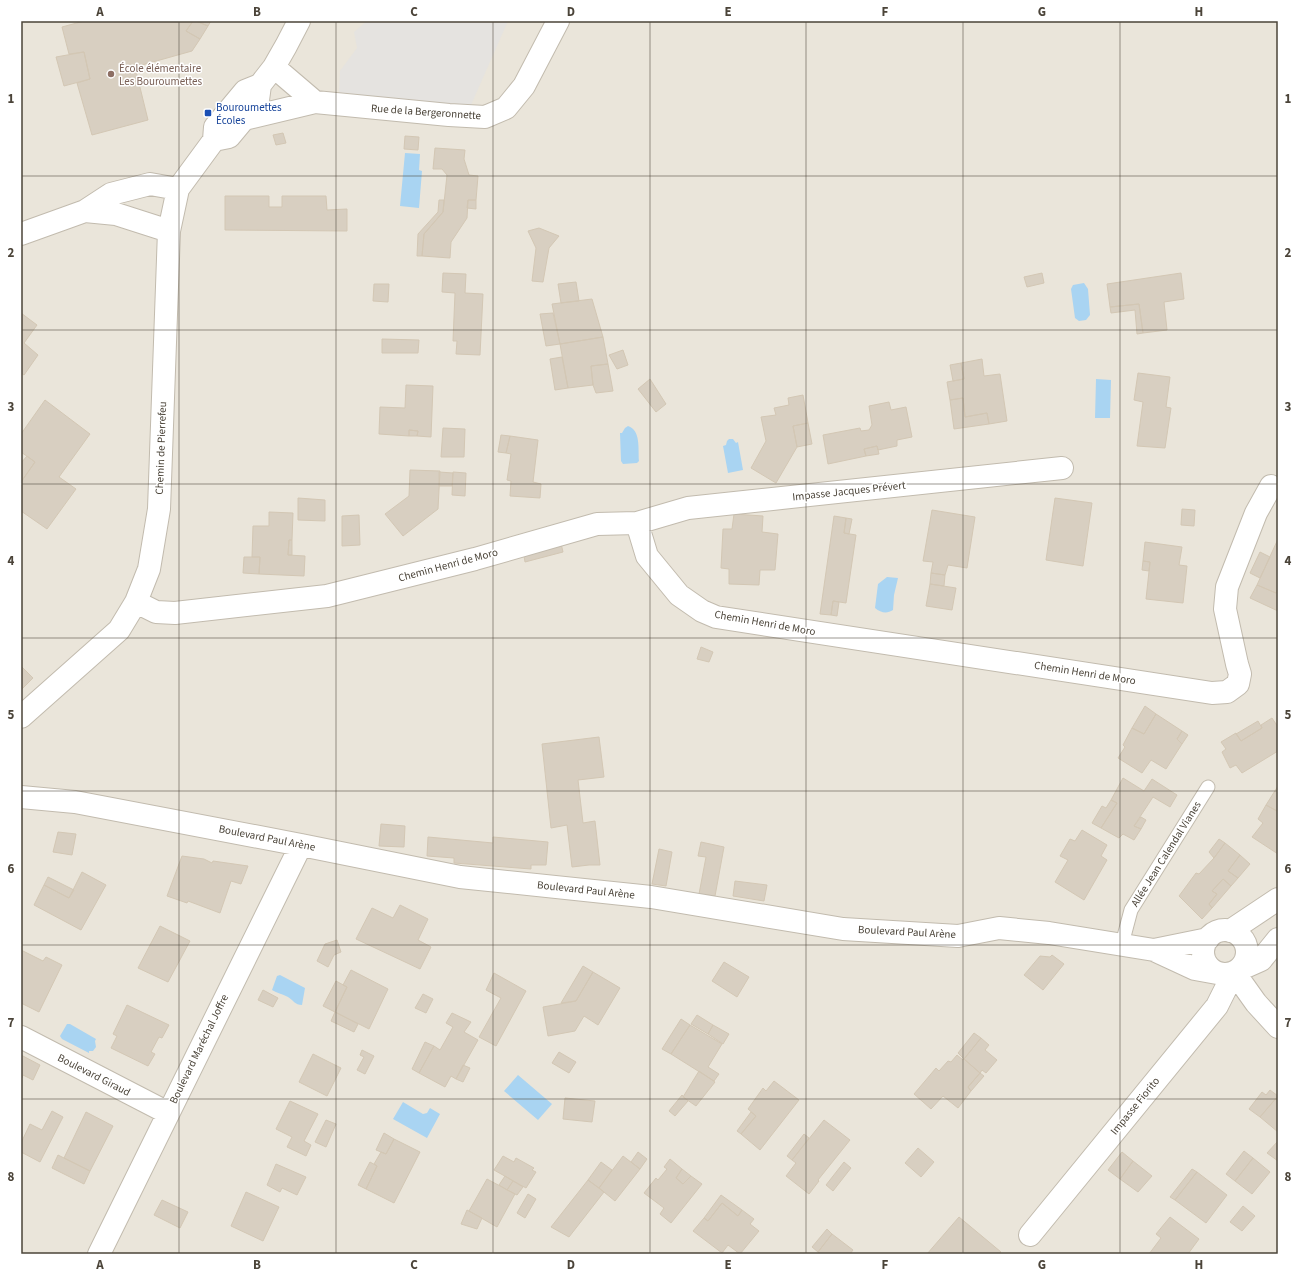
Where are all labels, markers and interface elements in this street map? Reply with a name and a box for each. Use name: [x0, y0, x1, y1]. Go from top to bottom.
text: A: [95, 3, 104, 21]
text: B: [253, 3, 261, 21]
text: C: [410, 3, 418, 21]
text: D: [567, 3, 575, 21]
text: E: [724, 3, 732, 21]
text: F: [882, 3, 889, 21]
text: G: [1038, 3, 1046, 21]
text: H: [1195, 3, 1203, 21]
place label: École élémentaire Les Bouroumettes: [119, 61, 203, 89]
marker: École élémentaire Les Bouroumettes: [106, 69, 116, 79]
text: 1: [8, 90, 15, 108]
text: 1: [1285, 90, 1292, 108]
place label: Bouroumettes Écoles: [216, 100, 282, 128]
street label: Rue de la Bergeronnette: [370, 101, 482, 123]
marker: Bouroumettes Écoles: [203, 108, 213, 118]
text: 2: [8, 244, 15, 262]
text: 2: [1285, 244, 1292, 262]
text: 3: [8, 398, 15, 416]
text: 3: [1285, 398, 1292, 416]
street label: Chemin de Pierrefeu: [152, 401, 170, 495]
street label: Impasse Jacques Prévert: [792, 478, 907, 504]
street label: Chemin Henri de Moro: [397, 544, 499, 586]
text: 4: [8, 552, 15, 570]
text: 4: [1285, 552, 1292, 570]
street label: Chemin Henri de Moro: [713, 607, 817, 639]
street label: Chemin Henri de Moro: [1033, 658, 1137, 688]
text: 5: [8, 706, 15, 724]
text: 5: [1285, 706, 1292, 724]
street label: Allée Jean Calendal Vianes: [1127, 798, 1205, 910]
street label: Boulevard Paul Arène: [217, 821, 317, 855]
text: 6: [8, 860, 15, 878]
text: 6: [1285, 860, 1292, 878]
street label: Boulevard Paul Arène: [536, 877, 636, 903]
street label: Boulevard Paul Arène: [858, 922, 957, 942]
street label: Boulevard Maréchal Joffre: [166, 991, 232, 1106]
text: 7: [8, 1014, 15, 1032]
text: 7: [1285, 1014, 1292, 1032]
street label: Boulevard Giraud: [55, 1050, 133, 1100]
street label: Impasse Fiorito: [1107, 1074, 1163, 1138]
text: 8: [8, 1168, 15, 1186]
text: 8: [1285, 1168, 1292, 1186]
text: A: [95, 1256, 104, 1274]
text: B: [253, 1256, 261, 1274]
text: C: [410, 1256, 418, 1274]
text: D: [567, 1256, 575, 1274]
text: E: [724, 1256, 732, 1274]
text: F: [882, 1256, 889, 1274]
text: G: [1038, 1256, 1046, 1274]
text: H: [1195, 1256, 1203, 1274]

